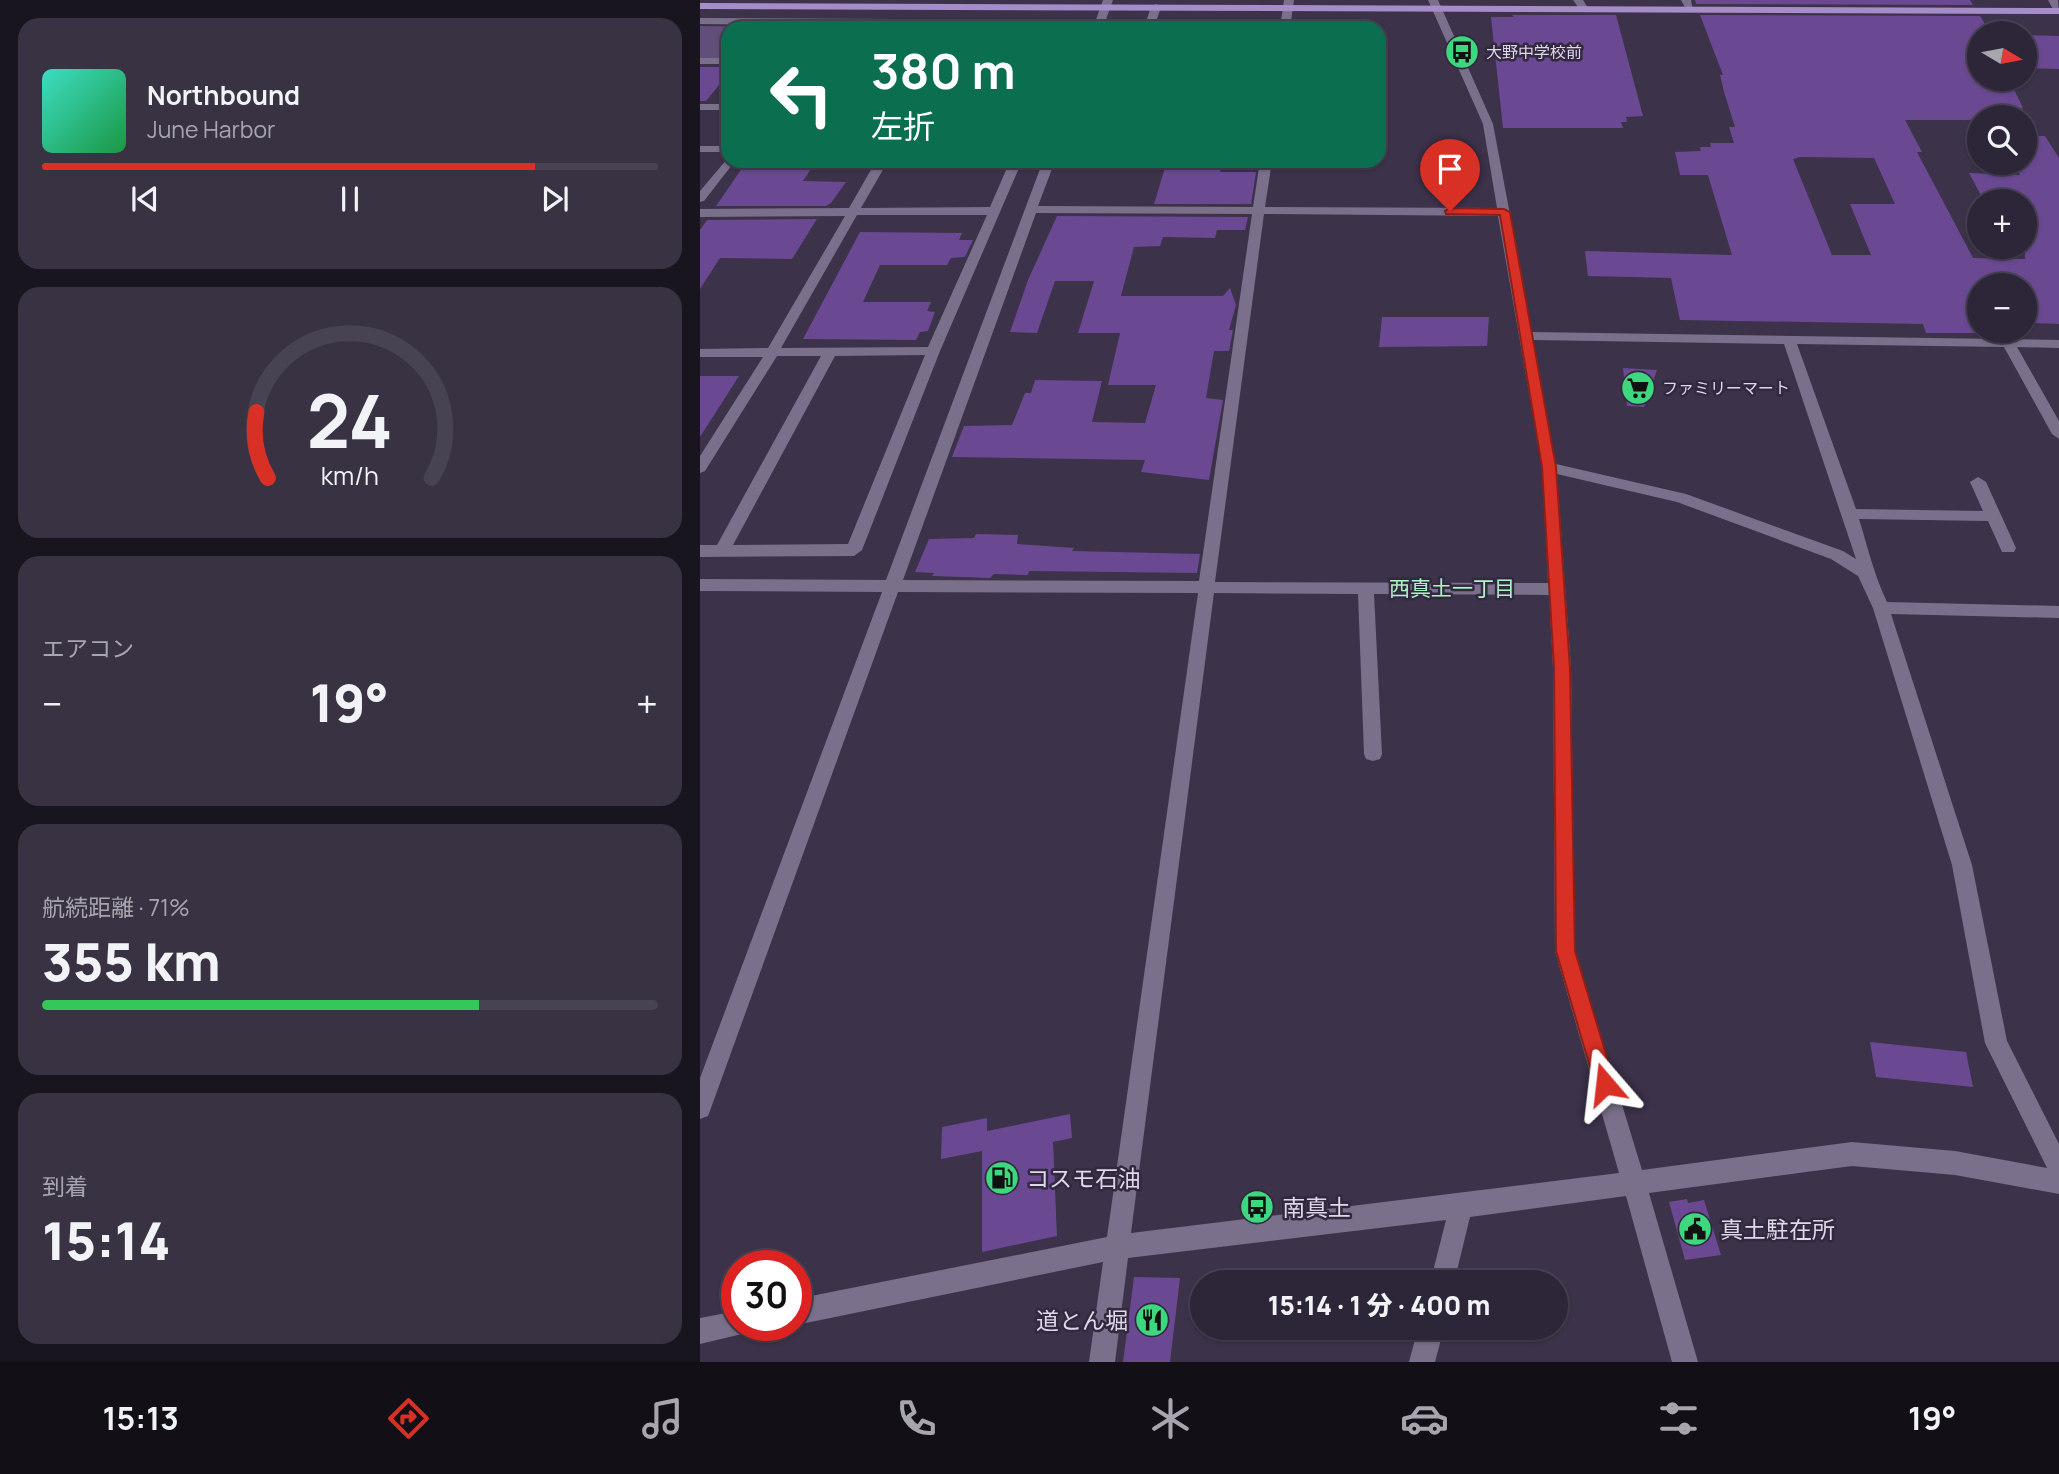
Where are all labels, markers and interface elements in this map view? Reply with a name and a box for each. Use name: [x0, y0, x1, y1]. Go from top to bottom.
north arrow: [1967, 21, 2037, 91]
map controls: [1967, 21, 2037, 343]
bus stop icon: 大野中学校前: [1443, 33, 1481, 71]
text: 380 m: [871, 37, 1016, 104]
place label: 大野中学校前: [1486, 41, 1582, 63]
icon: left: [756, 49, 847, 140]
text: Northbound: [147, 77, 300, 113]
text: 左折: [871, 104, 935, 148]
button: search: [1967, 105, 2037, 175]
text: June Harbor: [147, 113, 275, 145]
pin: [1420, 139, 1480, 211]
icon: arrive: [1431, 150, 1469, 188]
icon: previous: [126, 180, 164, 218]
icon: pause: [331, 180, 369, 218]
icon: next: [536, 180, 574, 218]
button: +: [1967, 189, 2037, 259]
button: −: [1967, 273, 2037, 343]
supermarket icon: ファミリーマート: [1619, 369, 1657, 407]
text: 24: [307, 371, 393, 471]
place label: ファミリーマート: [1662, 377, 1790, 399]
text: km/h: [321, 458, 379, 493]
district label: 西真土一丁目: [1389, 574, 1515, 602]
text: エアコン: [42, 632, 134, 664]
text: 19°: [310, 667, 389, 738]
text: −: [42, 677, 63, 729]
text: +: [636, 677, 658, 729]
text: 航続距離 · 71%: [42, 891, 190, 923]
text: 355 km: [42, 926, 221, 997]
position arrow: [1568, 1047, 1642, 1121]
fuel station icon: コスモ石油: [983, 1159, 1021, 1197]
place label: コスモ石油: [1026, 1162, 1141, 1194]
text: 到着: [42, 1170, 88, 1202]
bus stop icon: 南真土: [1238, 1188, 1276, 1226]
place label: 南真土: [1282, 1191, 1351, 1223]
text: 15:14: [42, 1205, 170, 1276]
public building icon: 真土駐在所: [1676, 1210, 1714, 1248]
place label: 真土駐在所: [1720, 1213, 1835, 1245]
speed limit sign: 30: [721, 1250, 812, 1341]
text: 15:14 · 1 分 · 400 m: [1268, 1287, 1490, 1323]
restaurant icon: 道とん堀: [1133, 1301, 1171, 1339]
place label: 道とん堀: [1036, 1304, 1128, 1336]
icon: directions: [384, 1394, 433, 1443]
icon: music: [638, 1394, 687, 1443]
icon: phone: [892, 1394, 941, 1443]
icon: climate: [1146, 1394, 1195, 1443]
icon: car: [1400, 1394, 1449, 1443]
icon: filters: [1654, 1394, 1703, 1443]
text: 15:13: [103, 1396, 179, 1440]
text: 19°: [1908, 1396, 1956, 1440]

